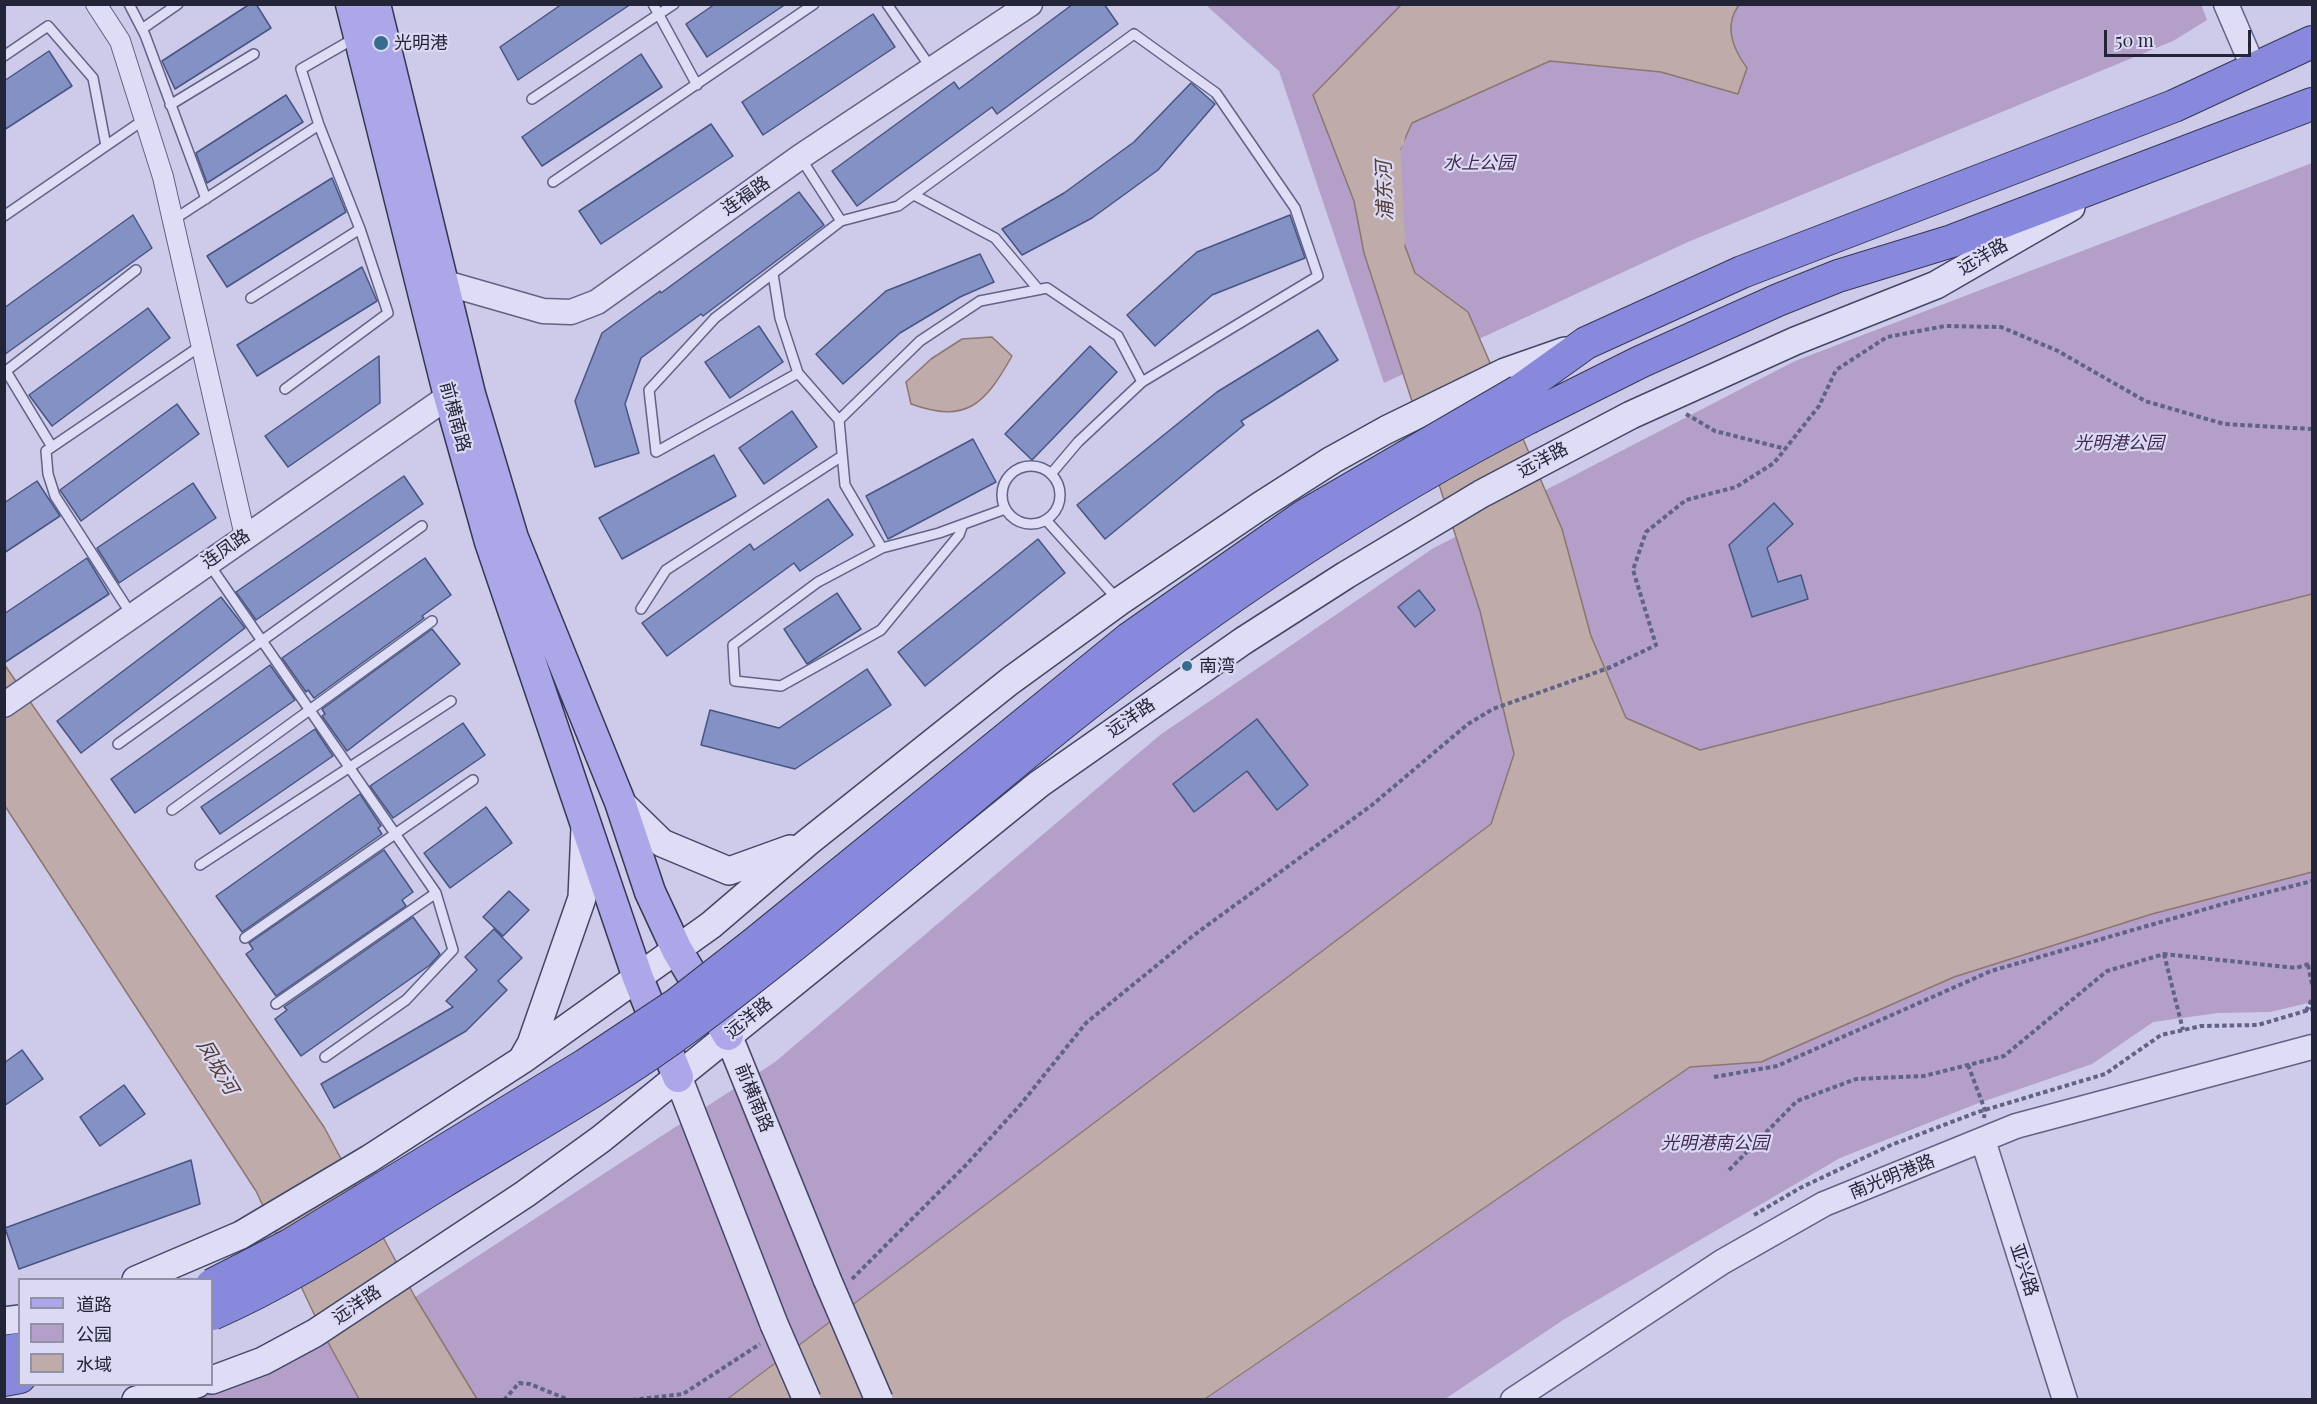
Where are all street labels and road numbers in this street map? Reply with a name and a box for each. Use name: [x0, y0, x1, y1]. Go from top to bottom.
street label: 连福路: [718, 172, 774, 220]
street label: 远洋路: [1954, 234, 2012, 280]
street label: 前横南路: [435, 379, 475, 455]
street label: 远洋路: [1514, 438, 1572, 482]
street label: 连凤路: [198, 525, 254, 573]
street label: 远洋路: [1103, 694, 1159, 742]
street label: 远洋路: [721, 993, 777, 1043]
street label: 前横南路: [731, 1061, 777, 1135]
street label: 南光明港路: [1846, 1150, 1938, 1204]
street label: 亚兴路: [2005, 1241, 2043, 1299]
street label: 远洋路: [329, 1281, 385, 1329]

